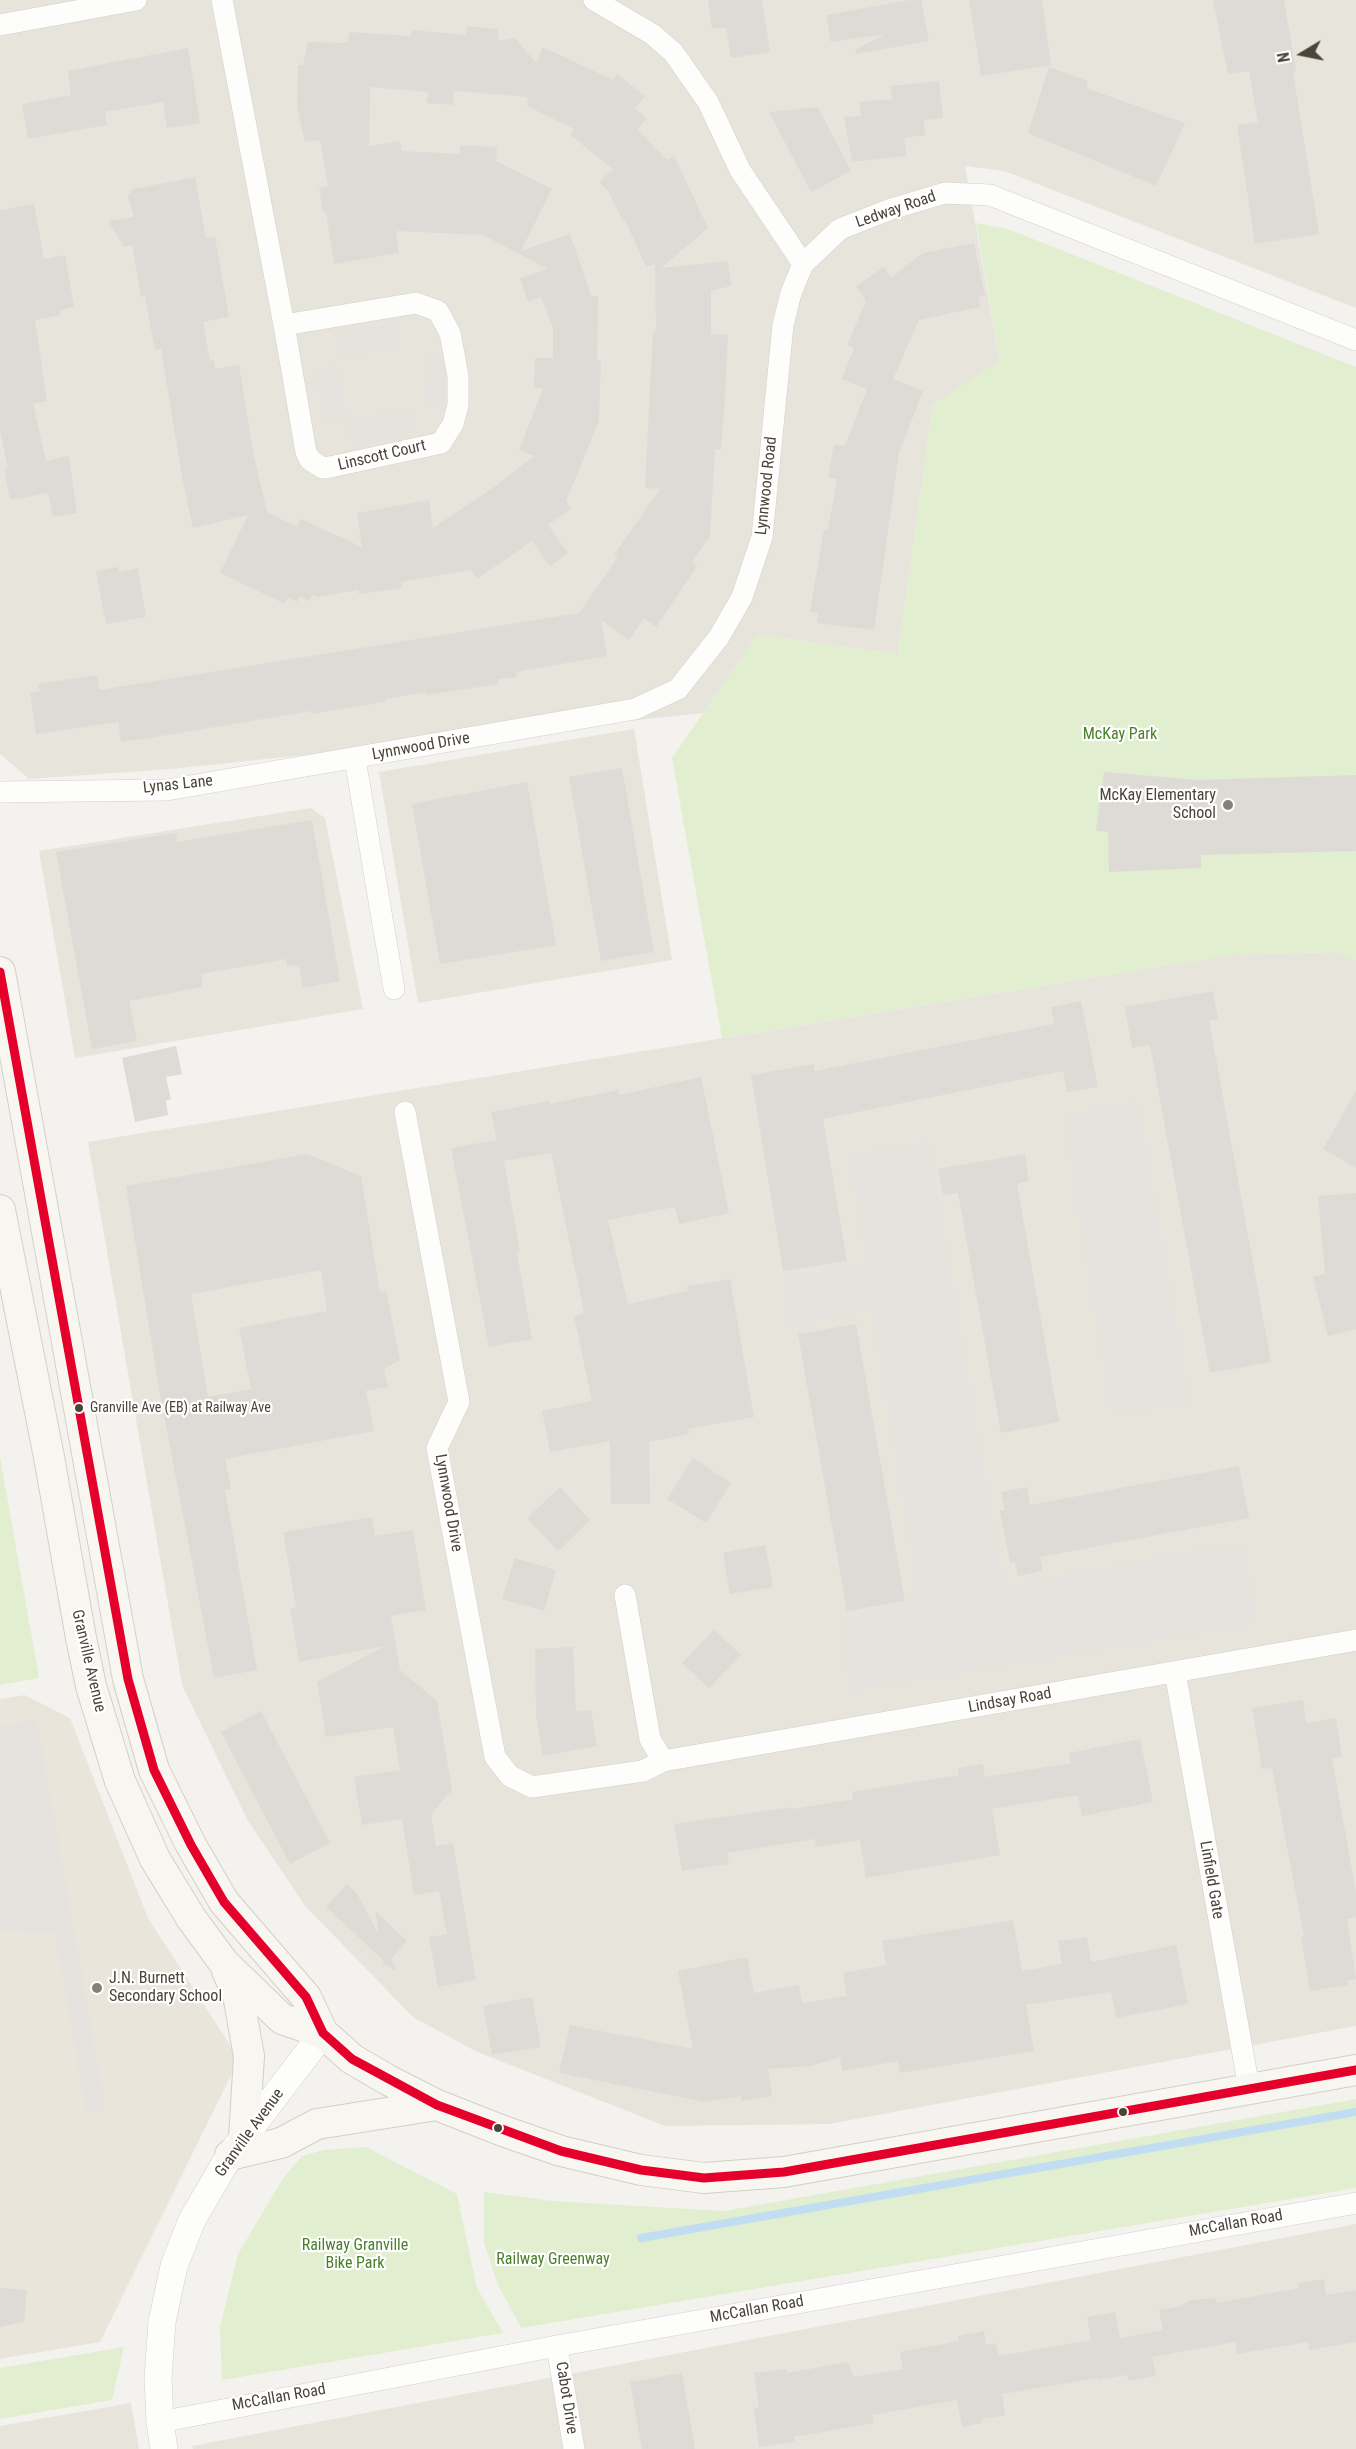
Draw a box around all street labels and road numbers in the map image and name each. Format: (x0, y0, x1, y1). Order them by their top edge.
street label: Ledway Road (853, 187, 939, 233)
street label: Lynnwood Road (752, 436, 782, 536)
street label: Linscott Court (336, 437, 428, 475)
street label: Lynnwood Drive (371, 729, 471, 765)
street label: Lynas Lane (142, 772, 214, 798)
street label: Lynnwood Drive (430, 1453, 466, 1553)
street label: Granville Avenue (67, 1608, 109, 1714)
street label: Lindsay Road (967, 1684, 1053, 1718)
street label: Linfield Gate (1195, 1839, 1227, 1921)
street label: Granville Avenue (212, 2085, 288, 2181)
street label: McCallan Road (1188, 2206, 1284, 2242)
street label: McCallan Road (709, 2292, 805, 2328)
street label: Cabot Drive (551, 2360, 581, 2436)
street label: McCallan Road (231, 2380, 327, 2416)

